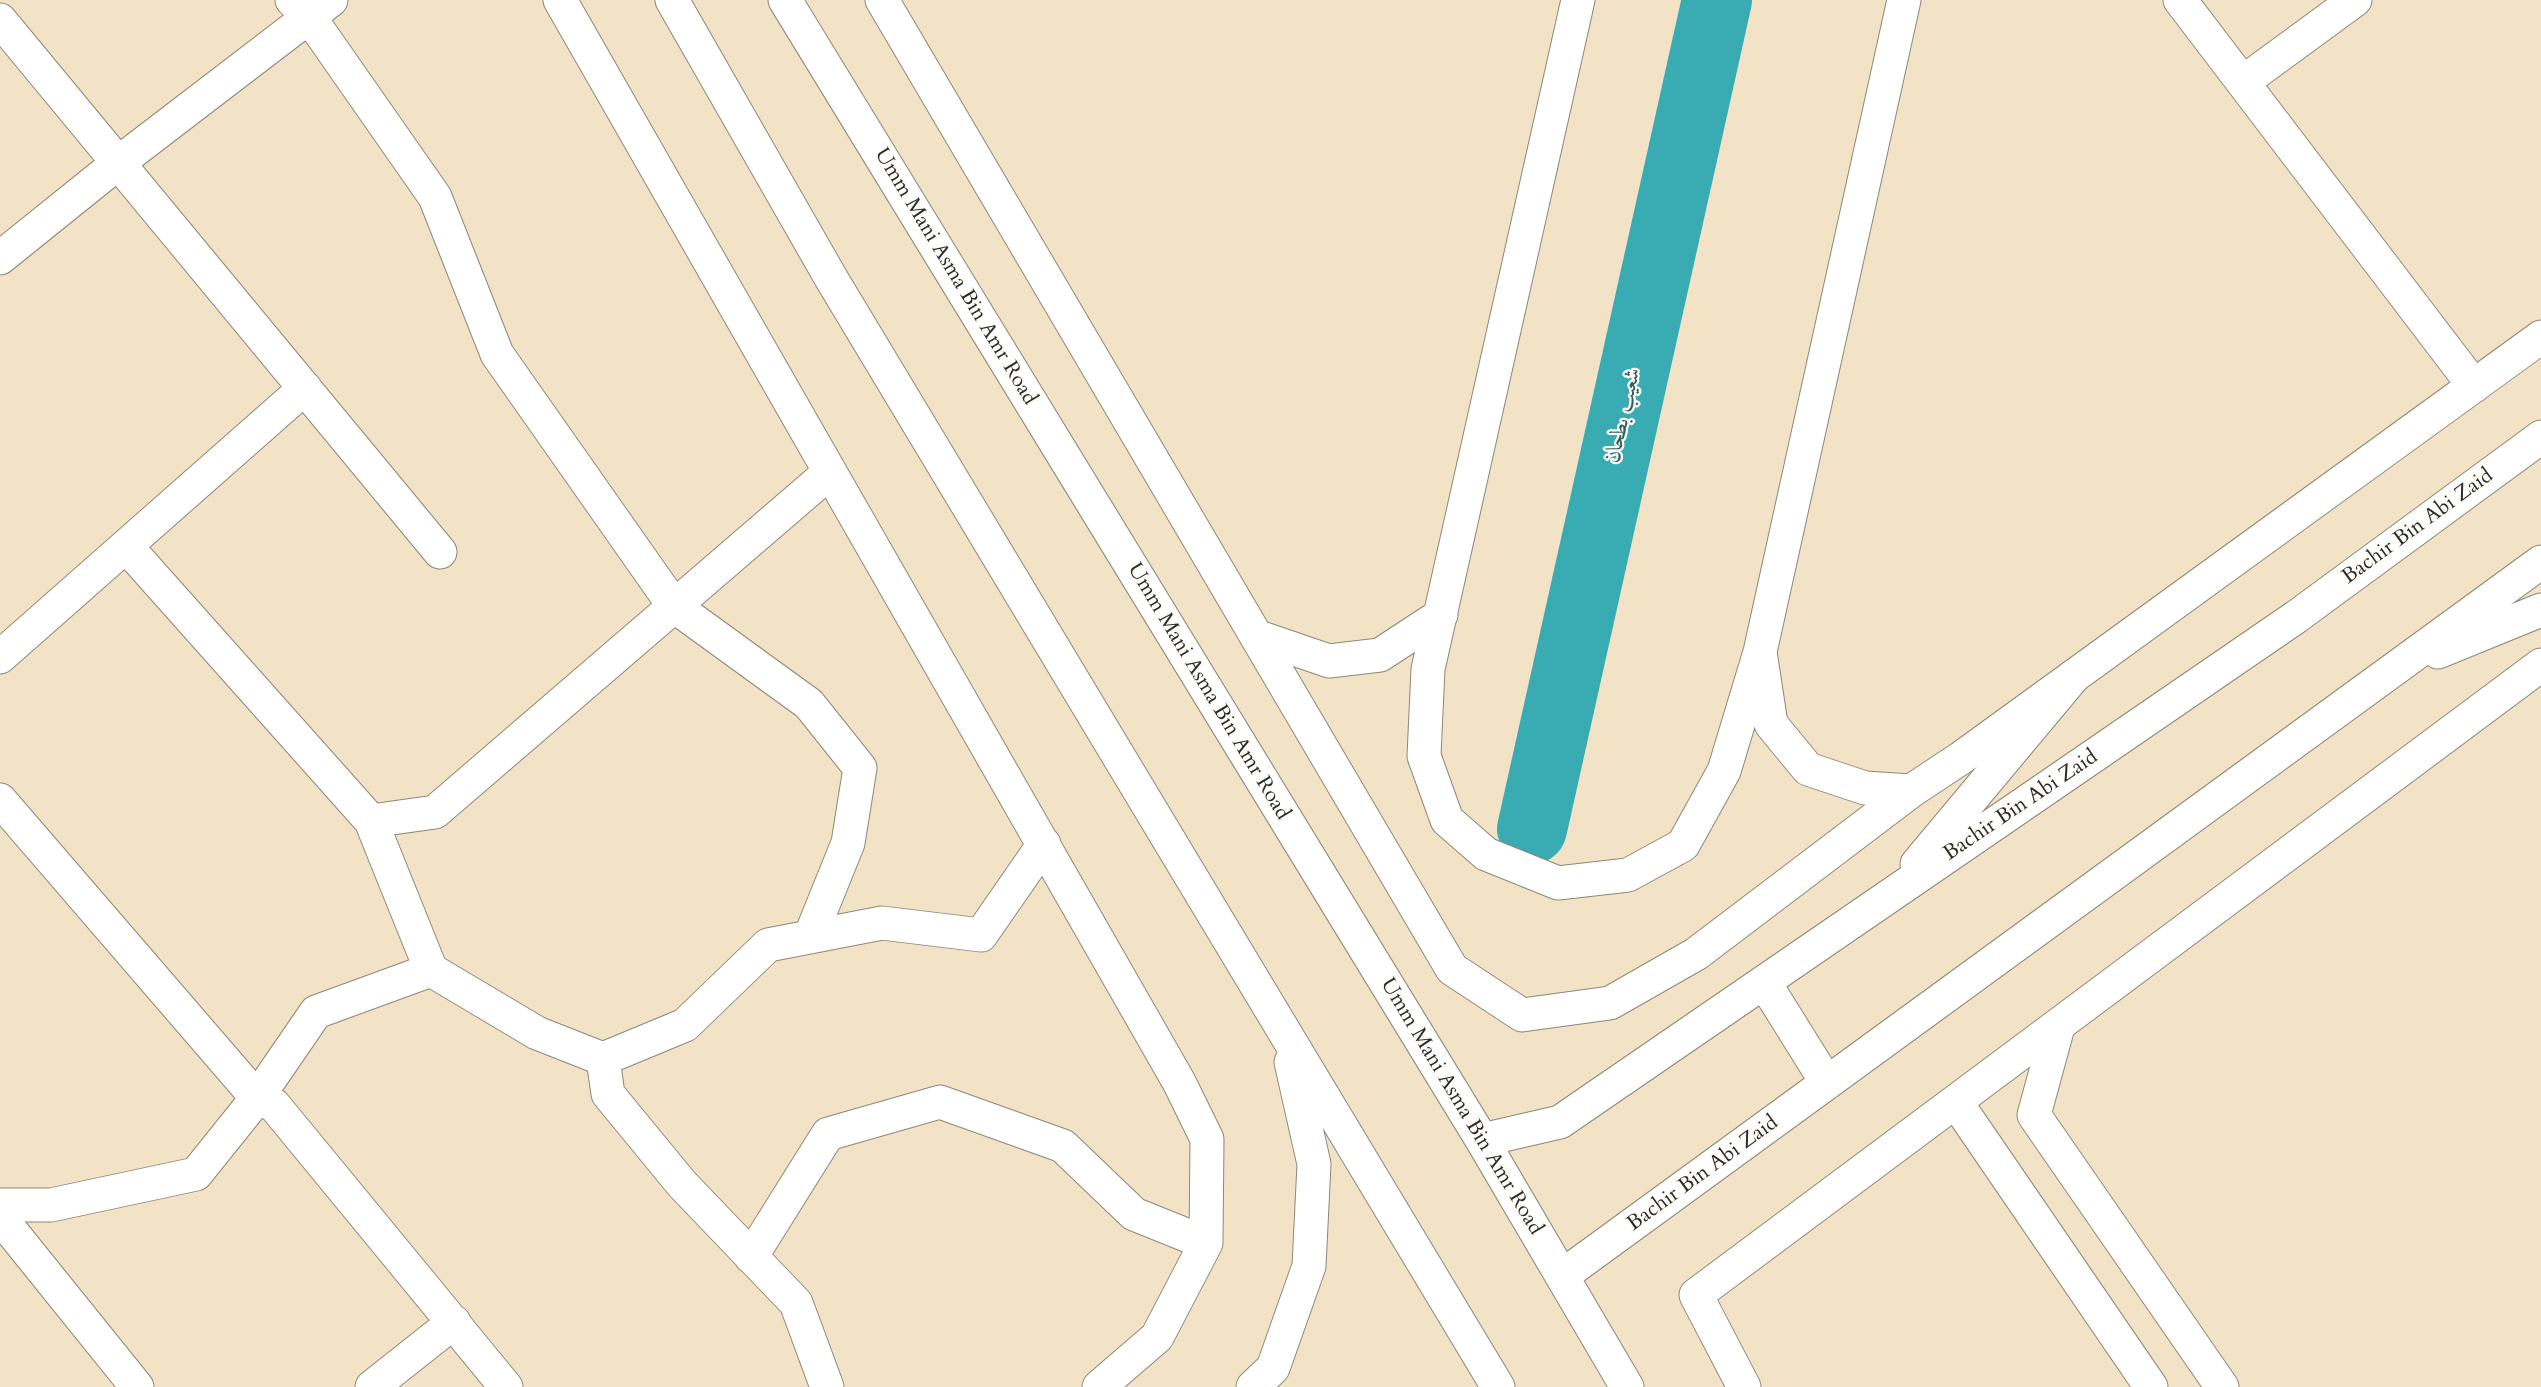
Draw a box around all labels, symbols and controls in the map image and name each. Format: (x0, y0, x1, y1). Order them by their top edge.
street label: Umm Mani Asma Bin Amr Road (868, 144, 1042, 410)
water label: شعيب بطحان (1600, 365, 1648, 465)
street label: Bachir Bin Abi Zaid (2338, 464, 2498, 590)
street label: Umm Mani Asma Bin Amr Road (1121, 559, 1295, 825)
street label: Bachir Bin Abi Zaid (1939, 745, 2103, 867)
street label: Umm Mani Asma Bin Amr Road (1374, 974, 1548, 1240)
street label: Bachir Bin Abi Zaid (1623, 1111, 1783, 1237)

